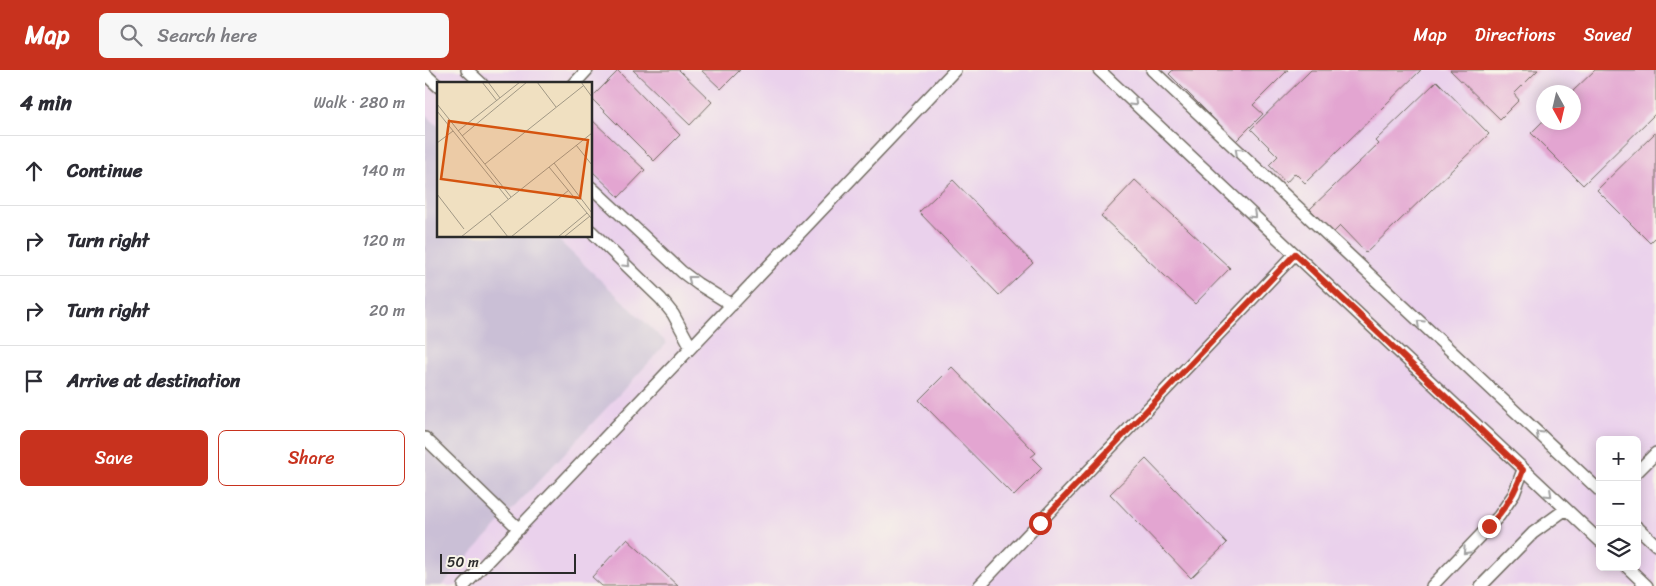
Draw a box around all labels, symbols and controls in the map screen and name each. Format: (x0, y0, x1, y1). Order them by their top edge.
search box (99, 13, 449, 58)
text: Map (25, 14, 69, 56)
text: Search here (157, 19, 257, 52)
text: Map (1414, 19, 1447, 51)
text: Directions (1475, 19, 1556, 51)
text: Saved (1584, 19, 1631, 51)
icon: search (117, 21, 145, 49)
inset map (437, 82, 593, 238)
text: 4 min (20, 84, 72, 122)
north arrow (1536, 85, 1581, 130)
text: Walk · 280 m (314, 88, 405, 117)
one-way arrow (1129, 97, 1138, 106)
one-way arrow (1235, 148, 1244, 157)
text: Continue (67, 154, 143, 187)
text: 140 m (362, 156, 405, 185)
icon: ahead (20, 157, 48, 185)
one-way arrow (1247, 209, 1256, 218)
text: Turn right (67, 224, 149, 257)
text: 120 m (362, 226, 405, 255)
icon: right (20, 227, 48, 255)
one-way arrow (621, 258, 630, 267)
one-way arrow (688, 276, 697, 284)
text: Turn right (67, 294, 149, 327)
text: 20 m (369, 296, 405, 325)
icon: right (20, 297, 48, 325)
one-way arrow (1417, 320, 1426, 329)
text: Arrive at destination (67, 364, 240, 397)
icon: arrive (20, 367, 48, 395)
button: Save (20, 430, 208, 486)
button: Share (218, 430, 405, 486)
one-way arrow (1535, 431, 1544, 440)
map controls (1596, 436, 1641, 571)
button: + (1596, 436, 1641, 481)
button: − (1596, 481, 1641, 526)
one-way arrow (1544, 488, 1553, 497)
route start (1029, 512, 1052, 535)
route end (1478, 515, 1501, 538)
button: layers (1596, 526, 1641, 571)
one-way arrow (1463, 545, 1472, 554)
text: 50 m (447, 550, 479, 575)
scale bar (440, 551, 576, 574)

